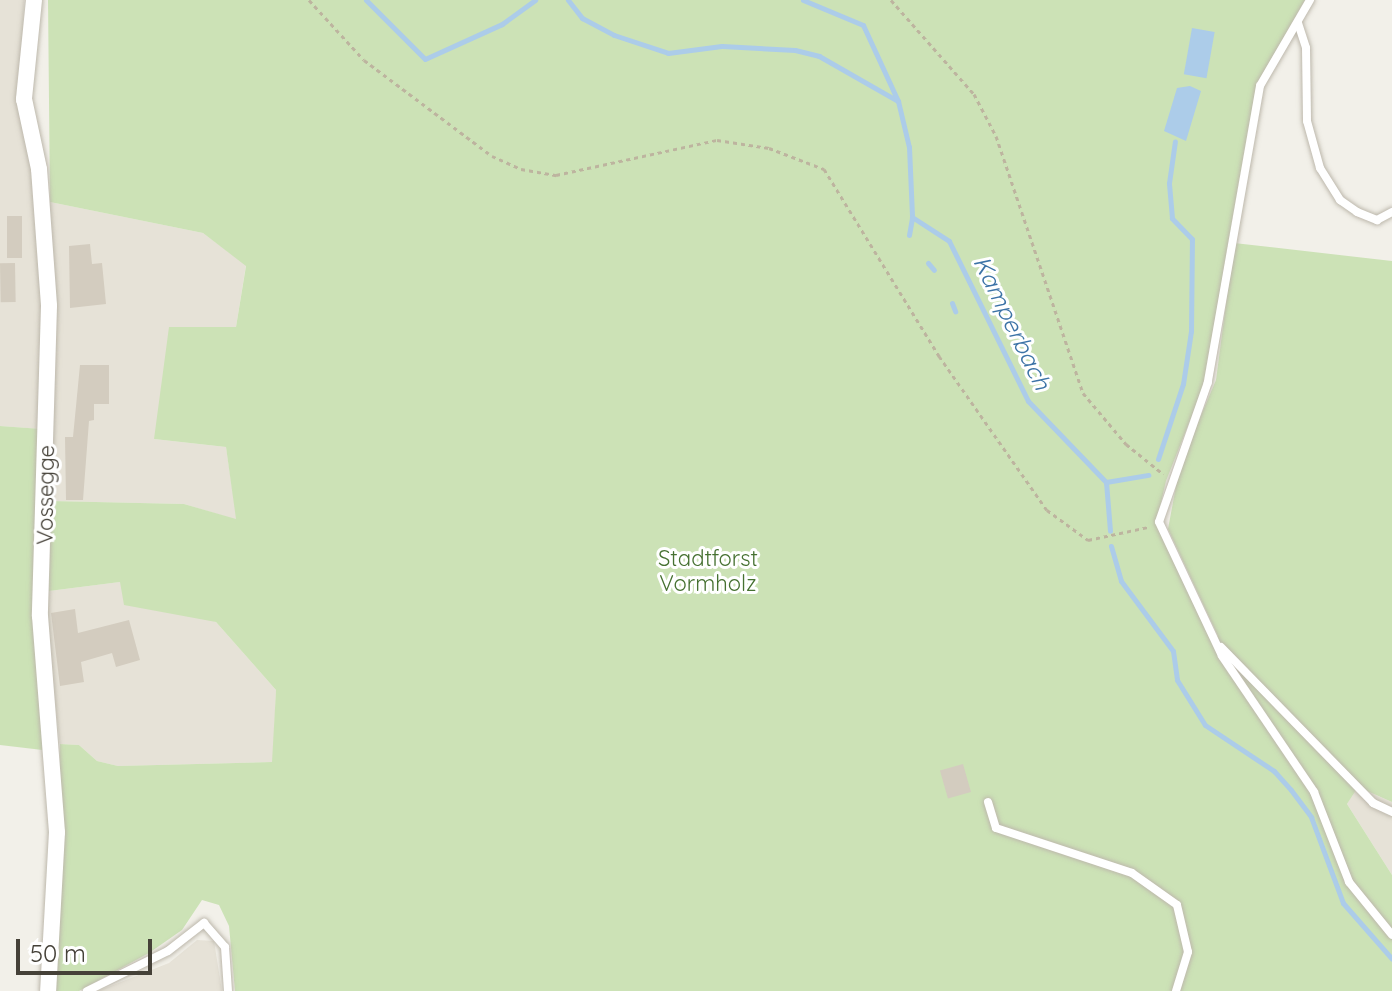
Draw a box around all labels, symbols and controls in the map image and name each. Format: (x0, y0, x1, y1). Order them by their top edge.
water label: Kamperbach (967, 251, 1057, 395)
street label: Vossegge (32, 445, 60, 545)
park label: Stadtforst Vormholz (658, 545, 758, 596)
scale bar (20, 923, 156, 973)
text: 50 m (30, 938, 86, 968)

